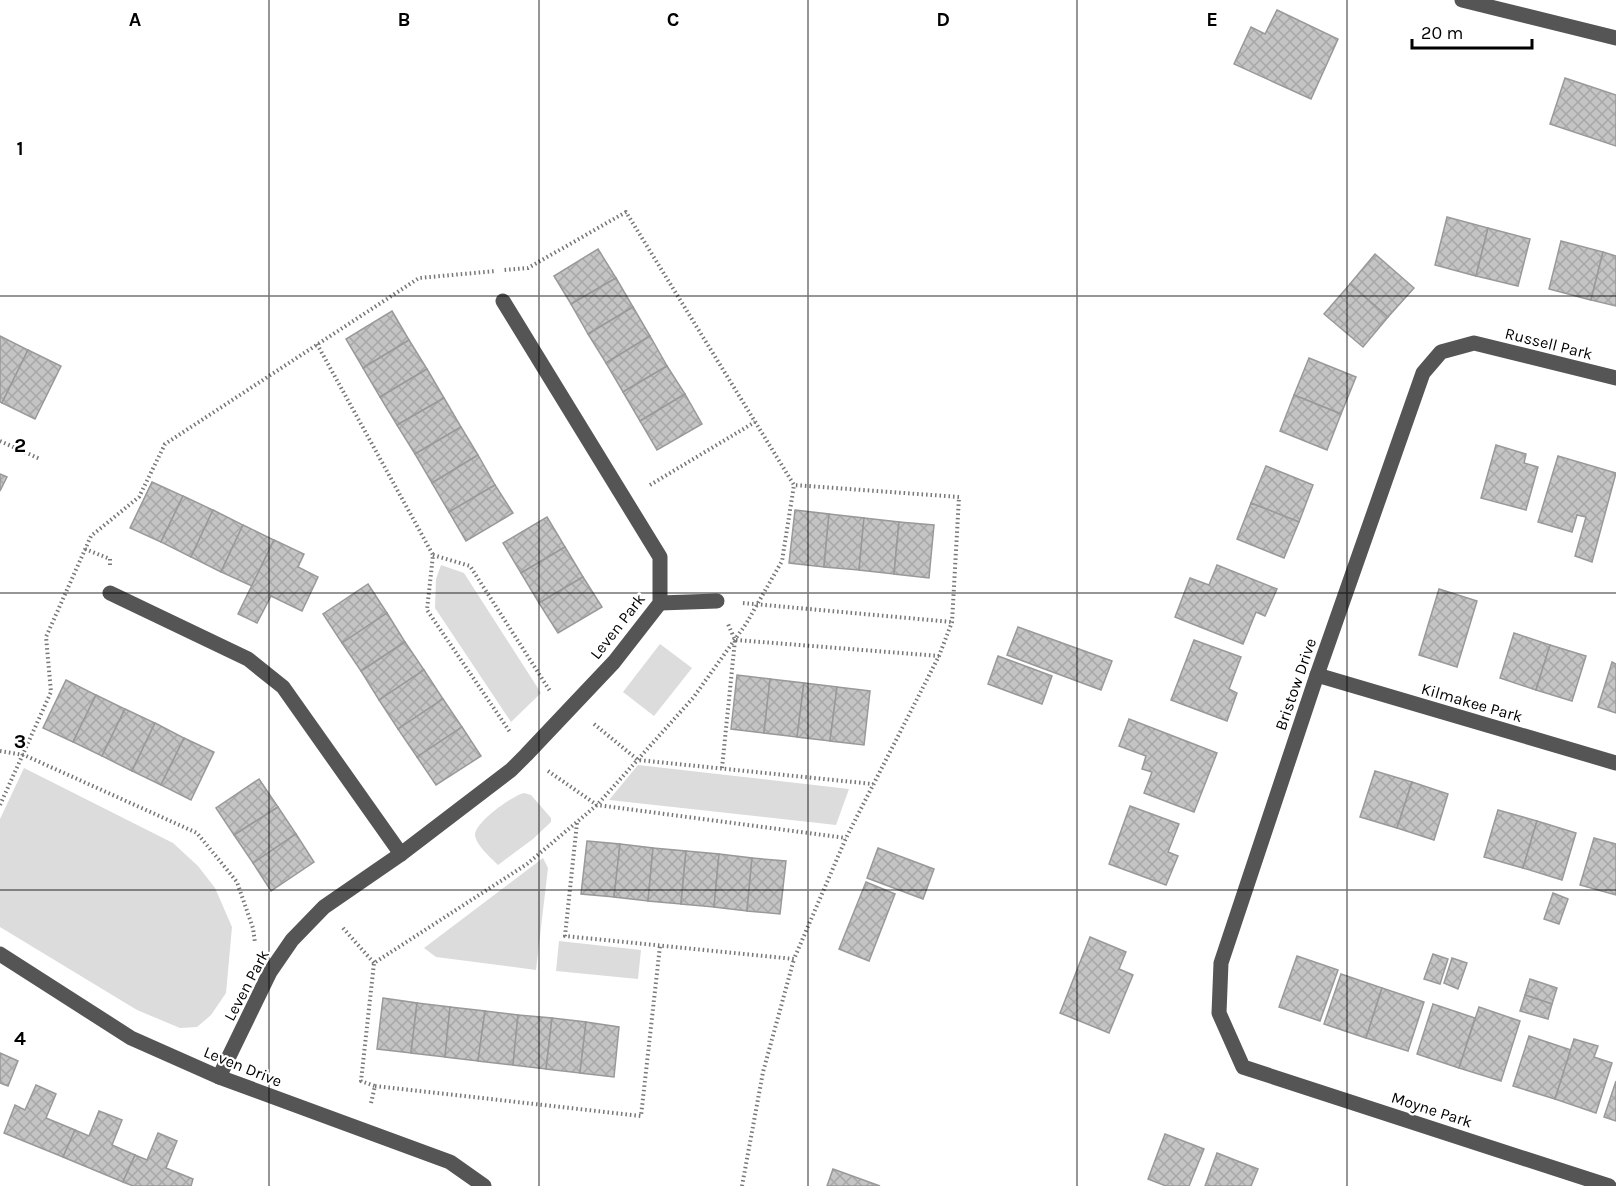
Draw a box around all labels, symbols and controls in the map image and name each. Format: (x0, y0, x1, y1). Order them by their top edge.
text: A (129, 8, 142, 31)
text: B (398, 8, 410, 31)
text: C (667, 8, 679, 31)
text: D (936, 8, 950, 31)
text: E (1206, 8, 1218, 31)
scale bar (1412, 12, 1532, 50)
text: 20 m (1421, 22, 1463, 44)
text: 1 (16, 137, 24, 160)
street label: Russell Park (1503, 323, 1595, 364)
text: 2 (14, 434, 26, 457)
street label: Leven Park (586, 590, 649, 663)
street label: Bristow Drive (1271, 635, 1320, 733)
street label: Kilmakee Park (1419, 679, 1525, 726)
text: 3 (14, 730, 26, 753)
street label: Leven Park (220, 946, 273, 1024)
text: 4 (14, 1027, 26, 1050)
street label: Leven Drive (201, 1042, 285, 1091)
street label: Moyne Park (1389, 1087, 1475, 1131)

